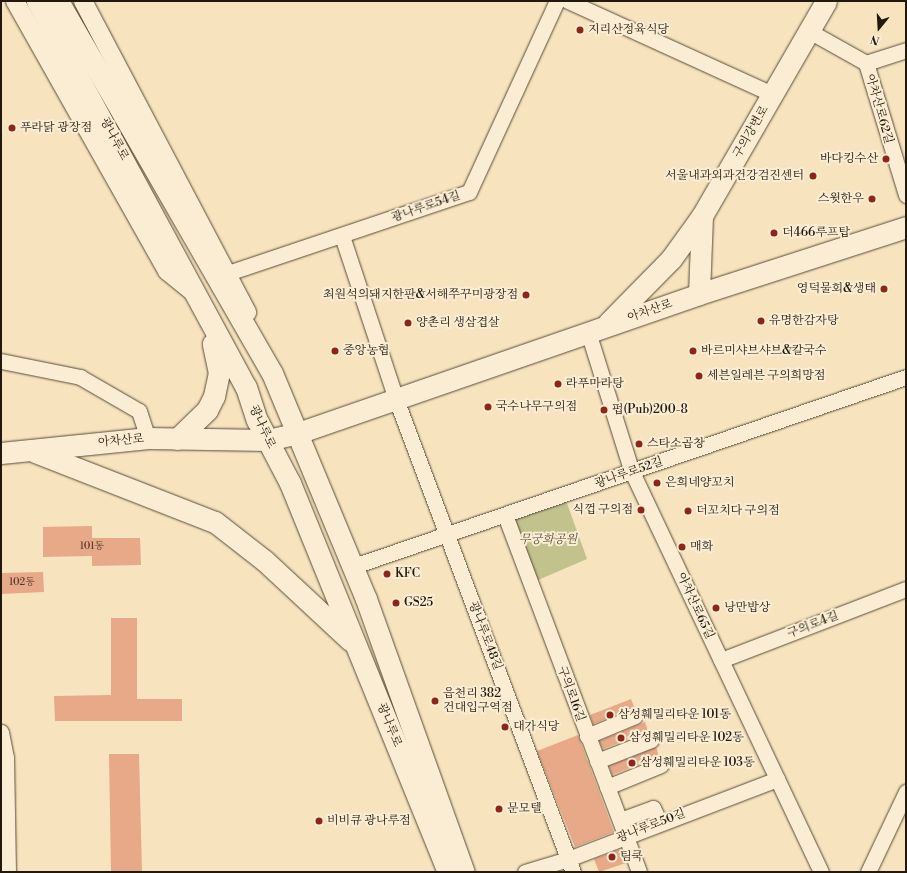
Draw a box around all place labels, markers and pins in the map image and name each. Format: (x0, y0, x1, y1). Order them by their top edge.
place label: 지리산정육식당 (588, 23, 669, 37)
marker: 지리산정육식당 (575, 25, 585, 35)
place label: 푸라닭 광장점 (20, 121, 92, 135)
marker: 푸라닭 광장점 (7, 123, 17, 133)
place label: 바다킹수산 (820, 152, 878, 166)
marker: 바다킹수산 (881, 154, 891, 164)
place label: 서울내과외과건강검진센터 (665, 169, 804, 183)
marker: 서울내과외과건강검진센터 (807, 170, 819, 182)
place label: 스윗한우 (818, 192, 864, 206)
marker: 스윗한우 (867, 194, 877, 204)
place label: 더466루프탑 (782, 226, 850, 240)
marker: 더466루프탑 (769, 228, 779, 238)
place label: 영덕물회&생태 (797, 282, 876, 296)
marker: 영덕물회&생태 (879, 284, 889, 294)
place label: 최원석의돼지한판&서해쭈꾸미광장점 (323, 288, 518, 302)
marker: 최원석의돼지한판&서해쭈꾸미광장점 (521, 290, 531, 300)
place label: 유명한감자탕 (769, 314, 839, 328)
place label: 양촌리 생삼겹살 (416, 316, 500, 330)
marker: 유명한감자탕 (756, 316, 766, 326)
marker: 양촌리 생삼겹살 (403, 318, 413, 328)
place label: 중앙농협 (343, 344, 389, 358)
place label: 바르미샤브샤브&칼국수 (701, 344, 827, 358)
marker: 중앙농협 (330, 346, 340, 356)
marker: 바르미샤브샤브&칼국수 (688, 346, 698, 356)
place label: 세븐일레븐 구의희망점 (707, 369, 825, 383)
marker: 세븐일레븐 구의희망점 (694, 371, 704, 381)
place label: 라푸마라탕 (566, 377, 624, 391)
marker: 라푸마라탕 (553, 379, 563, 389)
place label: 국수나무구의점 (496, 400, 577, 414)
marker: 국수나무구의점 (483, 402, 493, 412)
place label: 펍(Pub)200-8 (612, 403, 688, 417)
marker: 펍(Pub)200-8 (599, 405, 609, 415)
place label: 스타소곱창 (647, 437, 705, 451)
marker: 스타소곱창 (634, 439, 644, 449)
place label: 은희네양꼬치 (665, 476, 735, 490)
marker: 은희네양꼬치 (652, 478, 662, 488)
place label: 식껍 구의점 (573, 503, 633, 517)
place label: 더꼬치다 구의점 (696, 504, 780, 518)
marker: 식껍 구의점 (636, 505, 646, 515)
marker: 더꼬치다 구의점 (683, 506, 693, 516)
place label: 매화 (690, 540, 713, 554)
marker: 매화 (677, 542, 687, 552)
place label: KFC (395, 567, 420, 581)
marker: KFC (382, 569, 392, 579)
place label: GS25 (404, 596, 433, 610)
marker: GS25 (391, 598, 401, 608)
place label: 낭만밥상 (724, 601, 770, 615)
marker: 낭만밥상 (711, 603, 721, 613)
place label: 읍천리 382 건대입구역점 (443, 687, 513, 715)
marker: 읍천리 382 건대입구역점 (430, 696, 440, 706)
place label: 삼성훼밀리타운 101동 (618, 708, 731, 722)
marker: 삼성훼밀리타운 101동 (605, 710, 615, 720)
place label: 대가식당 (513, 720, 559, 734)
marker: 대가식당 (500, 722, 510, 732)
place label: 삼성훼밀리타운 102동 (629, 731, 744, 745)
marker: 삼성훼밀리타운 102동 (616, 733, 626, 743)
place label: 삼성훼밀리타운 103동 (640, 756, 755, 770)
marker: 삼성훼밀리타운 103동 (627, 758, 637, 768)
place label: 문모텔 (507, 802, 542, 816)
marker: 문모텔 (494, 804, 504, 814)
place label: 비비큐 광나루점 (327, 814, 411, 828)
marker: 비비큐 광나루점 (314, 816, 324, 826)
place label: 팀쿡 (620, 850, 643, 864)
marker: 팀쿡 (607, 852, 617, 862)

